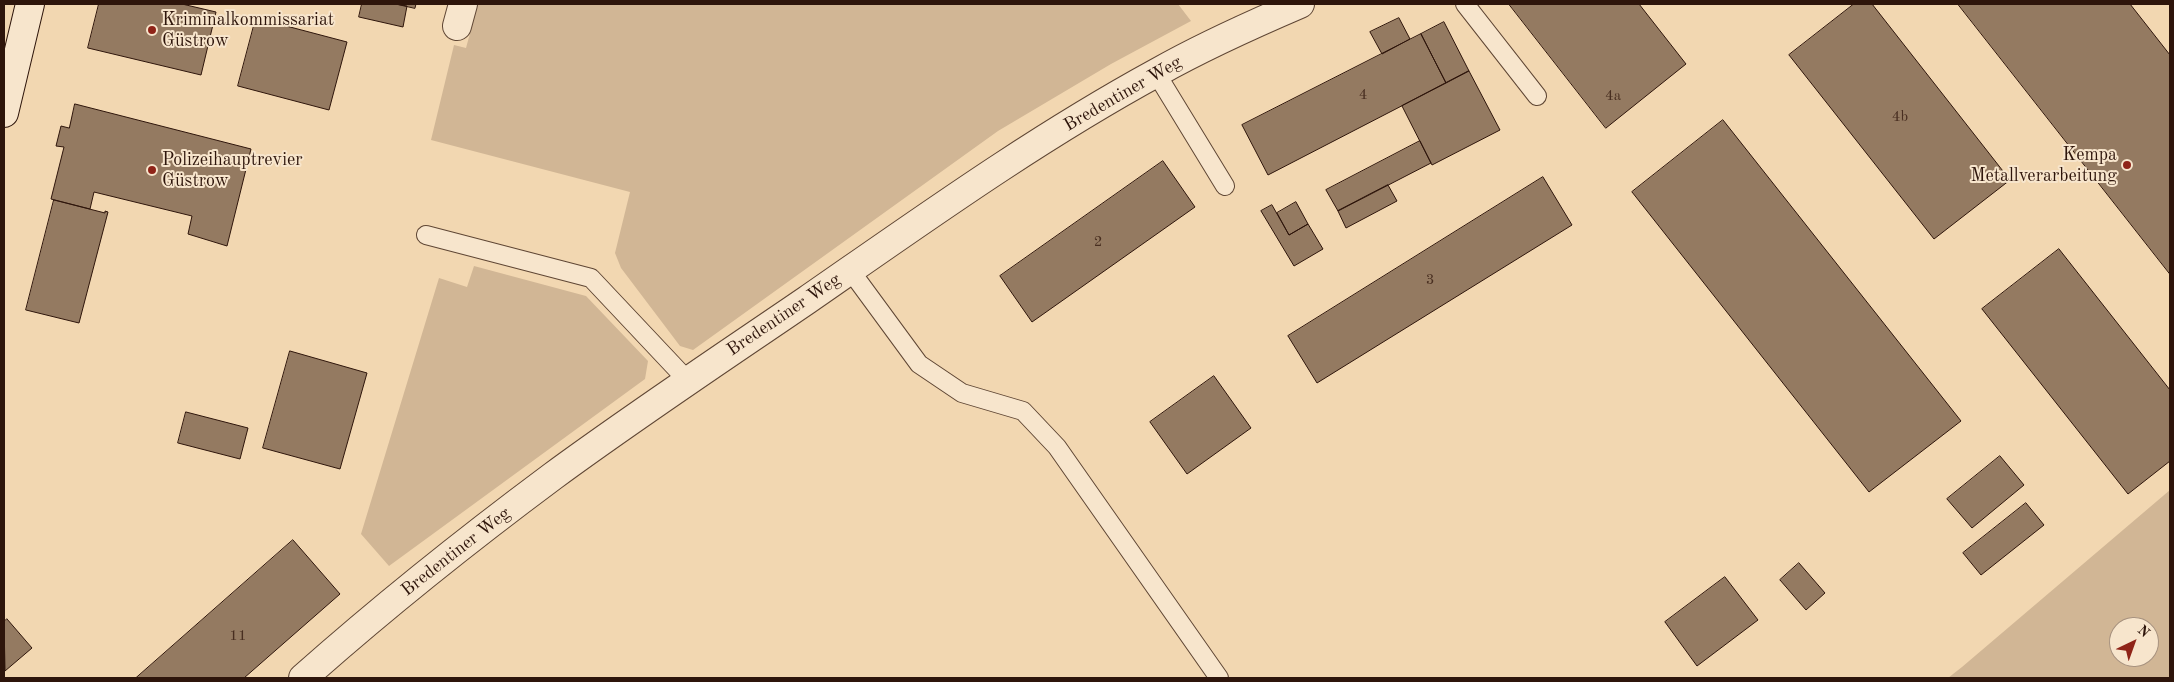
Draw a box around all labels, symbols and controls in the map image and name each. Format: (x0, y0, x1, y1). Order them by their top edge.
place label: Kriminalkommissariat Güstrow (162, 9, 334, 52)
marker: Kriminalkommissariat Güstrow (146, 24, 158, 36)
street label: Bredentiner Weg (1060, 52, 1186, 136)
house number: 4 (1359, 86, 1367, 104)
house number: 4a (1605, 87, 1621, 105)
house number: 4b (1892, 108, 1908, 126)
place label: Kempa Metallverarbeitung (1970, 144, 2117, 186)
place label: Polizeihauptrevier Güstrow (162, 149, 303, 192)
marker: Kempa Metallverarbeitung (2121, 159, 2133, 171)
marker: Polizeihauptrevier Güstrow (146, 164, 158, 176)
house number: 2 (1094, 233, 1102, 251)
street label: Bredentiner Weg (723, 269, 845, 361)
house number: 3 (1426, 271, 1434, 289)
street label: Bredentiner Weg (397, 503, 515, 601)
north arrow (2109, 617, 2159, 667)
text: N (2135, 623, 2152, 640)
house number: 11 (229, 627, 247, 645)

